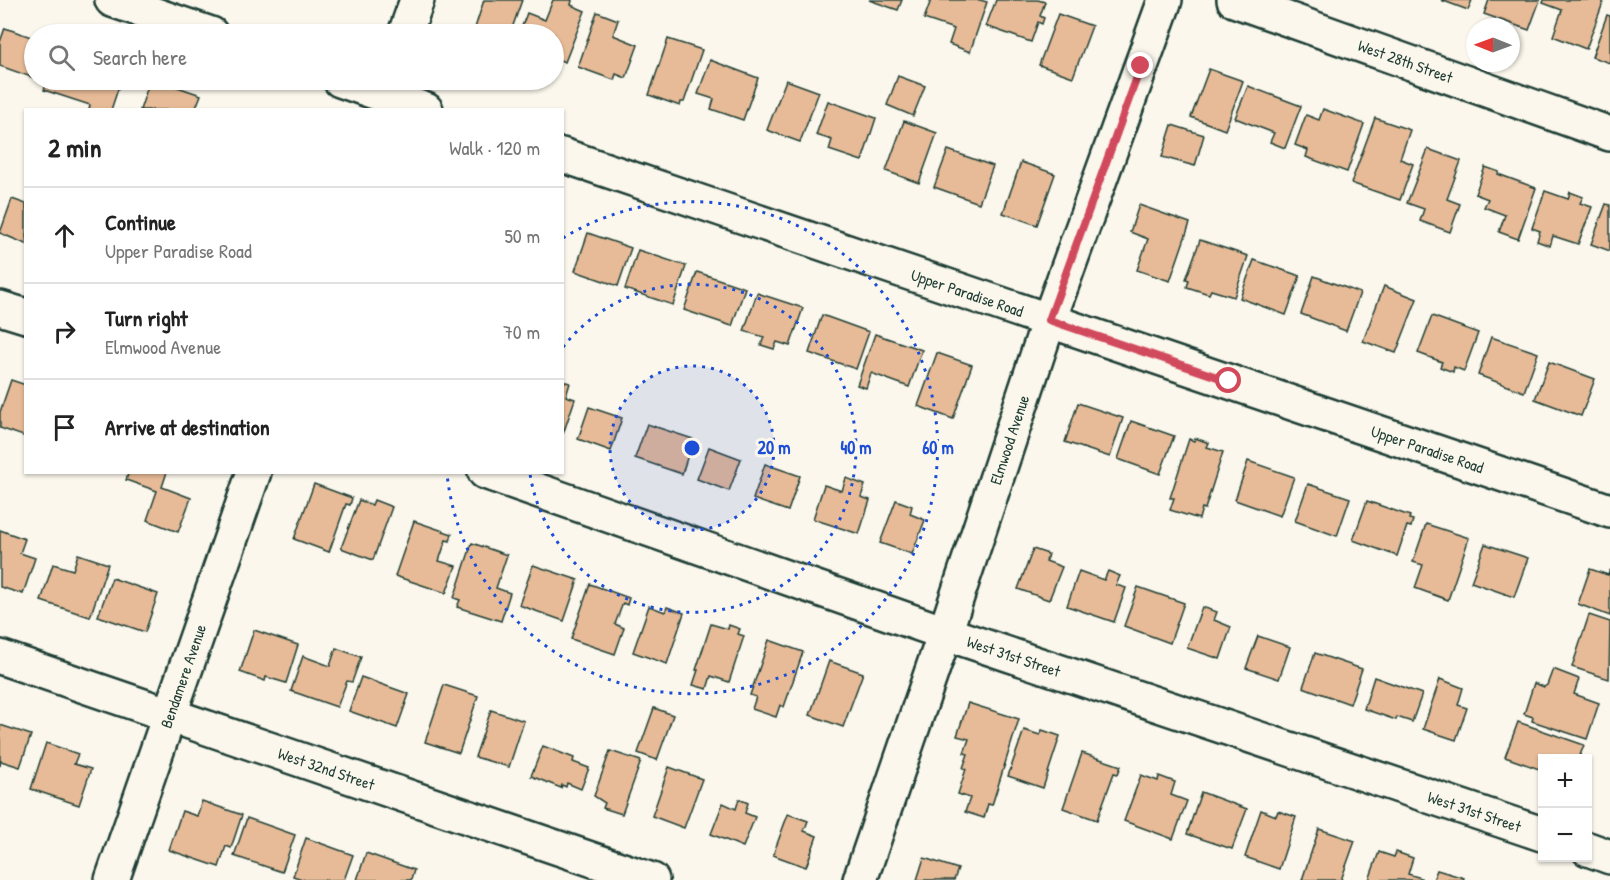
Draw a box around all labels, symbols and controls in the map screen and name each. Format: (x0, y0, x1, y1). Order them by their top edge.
north arrow (1466, 18, 1520, 72)
search box (24, 24, 564, 90)
street label: West 28th Street (1355, 34, 1456, 88)
icon: search (45, 41, 78, 74)
text: Search here (93, 42, 187, 72)
route end (1127, 52, 1153, 78)
text: 2 min (48, 130, 101, 165)
text: Walk · 120 m (449, 134, 540, 161)
text: Continue (105, 207, 176, 237)
icon: ahead (48, 219, 81, 252)
text: 50 m (504, 222, 540, 249)
text: Upper Paradise Road (105, 237, 252, 264)
street label: Upper Paradise Road (908, 263, 1026, 322)
text: Turn right (105, 303, 188, 333)
icon: right (48, 315, 81, 348)
text: 70 m (503, 318, 540, 345)
text: Elmwood Avenue (105, 333, 221, 360)
route start (1215, 367, 1241, 393)
street label: Elmwood Avenue (984, 391, 1035, 487)
icon: arrive (48, 411, 81, 444)
text: Arrive at destination (105, 412, 270, 442)
street label: Upper Paradise Road (1368, 420, 1487, 478)
text: 20 m (758, 435, 790, 460)
text: 40 m (840, 435, 872, 460)
text: 60 m (922, 435, 954, 460)
centre of rings (682, 438, 702, 458)
street label: Bendamere Avenue (155, 621, 211, 731)
street label: West 31st Street (964, 630, 1064, 682)
street label: West 32nd Street (275, 742, 378, 796)
map controls (1538, 754, 1592, 862)
button: + (1538, 754, 1592, 808)
street label: West 31st Street (1425, 785, 1525, 837)
button: − (1538, 808, 1592, 862)

